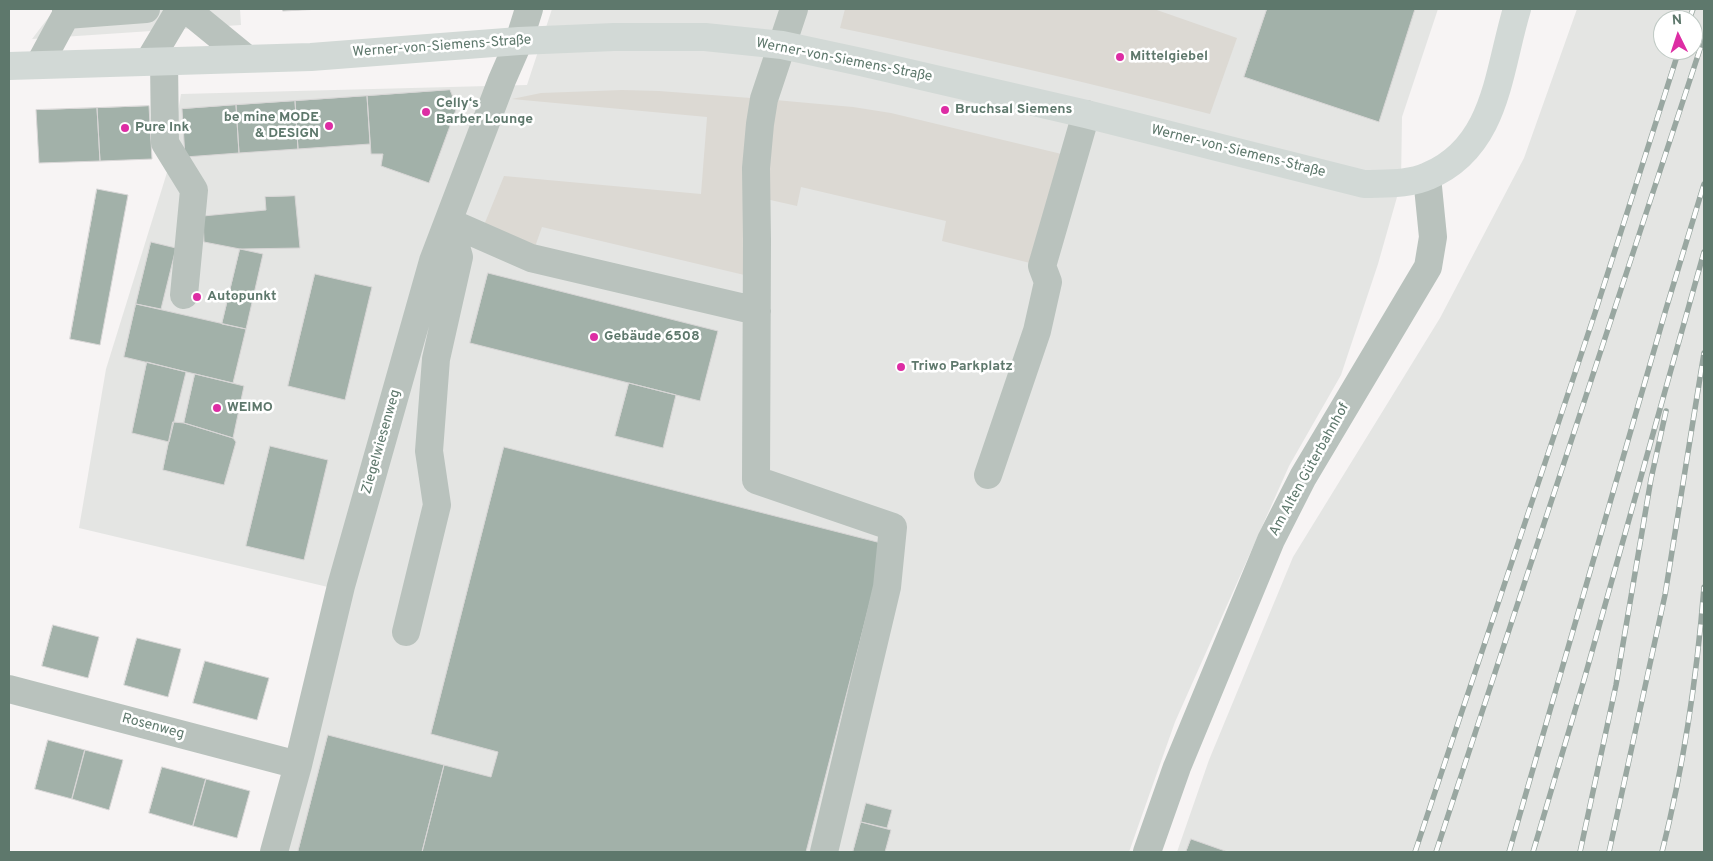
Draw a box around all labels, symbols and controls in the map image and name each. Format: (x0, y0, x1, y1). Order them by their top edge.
north arrow (1653, 10, 1703, 60)
text: N (1671, 12, 1683, 29)
street label: Werner-von-Siemens-Straße (352, 32, 532, 62)
street label: Werner-von-Siemens-Straße (754, 36, 934, 86)
place label: Mittelgiebel (1130, 49, 1208, 65)
marker: Mittelgiebel (1114, 51, 1126, 63)
place label: Celly‘s Barber Lounge (436, 96, 533, 128)
place label: Bruchsal Siemens (955, 102, 1072, 118)
marker: Bruchsal Siemens (939, 104, 951, 116)
marker: Celly‘s Barber Lounge (420, 106, 432, 118)
place label: be mine MODE & DESIGN (224, 110, 319, 142)
place label: Pure Ink (135, 120, 189, 136)
marker: be mine MODE & DESIGN (323, 120, 335, 132)
marker: Pure Ink (119, 122, 131, 134)
street label: Werner-von-Siemens-Straße (1149, 122, 1327, 182)
place label: Autopunkt (207, 289, 276, 305)
marker: Autopunkt (191, 291, 203, 303)
place label: Gebäude 6508 (604, 329, 700, 345)
marker: Gebäude 6508 (588, 331, 600, 343)
place label: Triwo Parkplatz (911, 359, 1013, 375)
marker: Triwo Parkplatz (895, 361, 907, 373)
street label: Ziegelwiesenweg (359, 388, 405, 496)
place label: WEIMO (227, 400, 273, 416)
street label: Am Alten Güterbahnhof (1266, 401, 1354, 539)
marker: WEIMO (211, 402, 223, 414)
street label: Rosenweg (120, 711, 186, 743)

